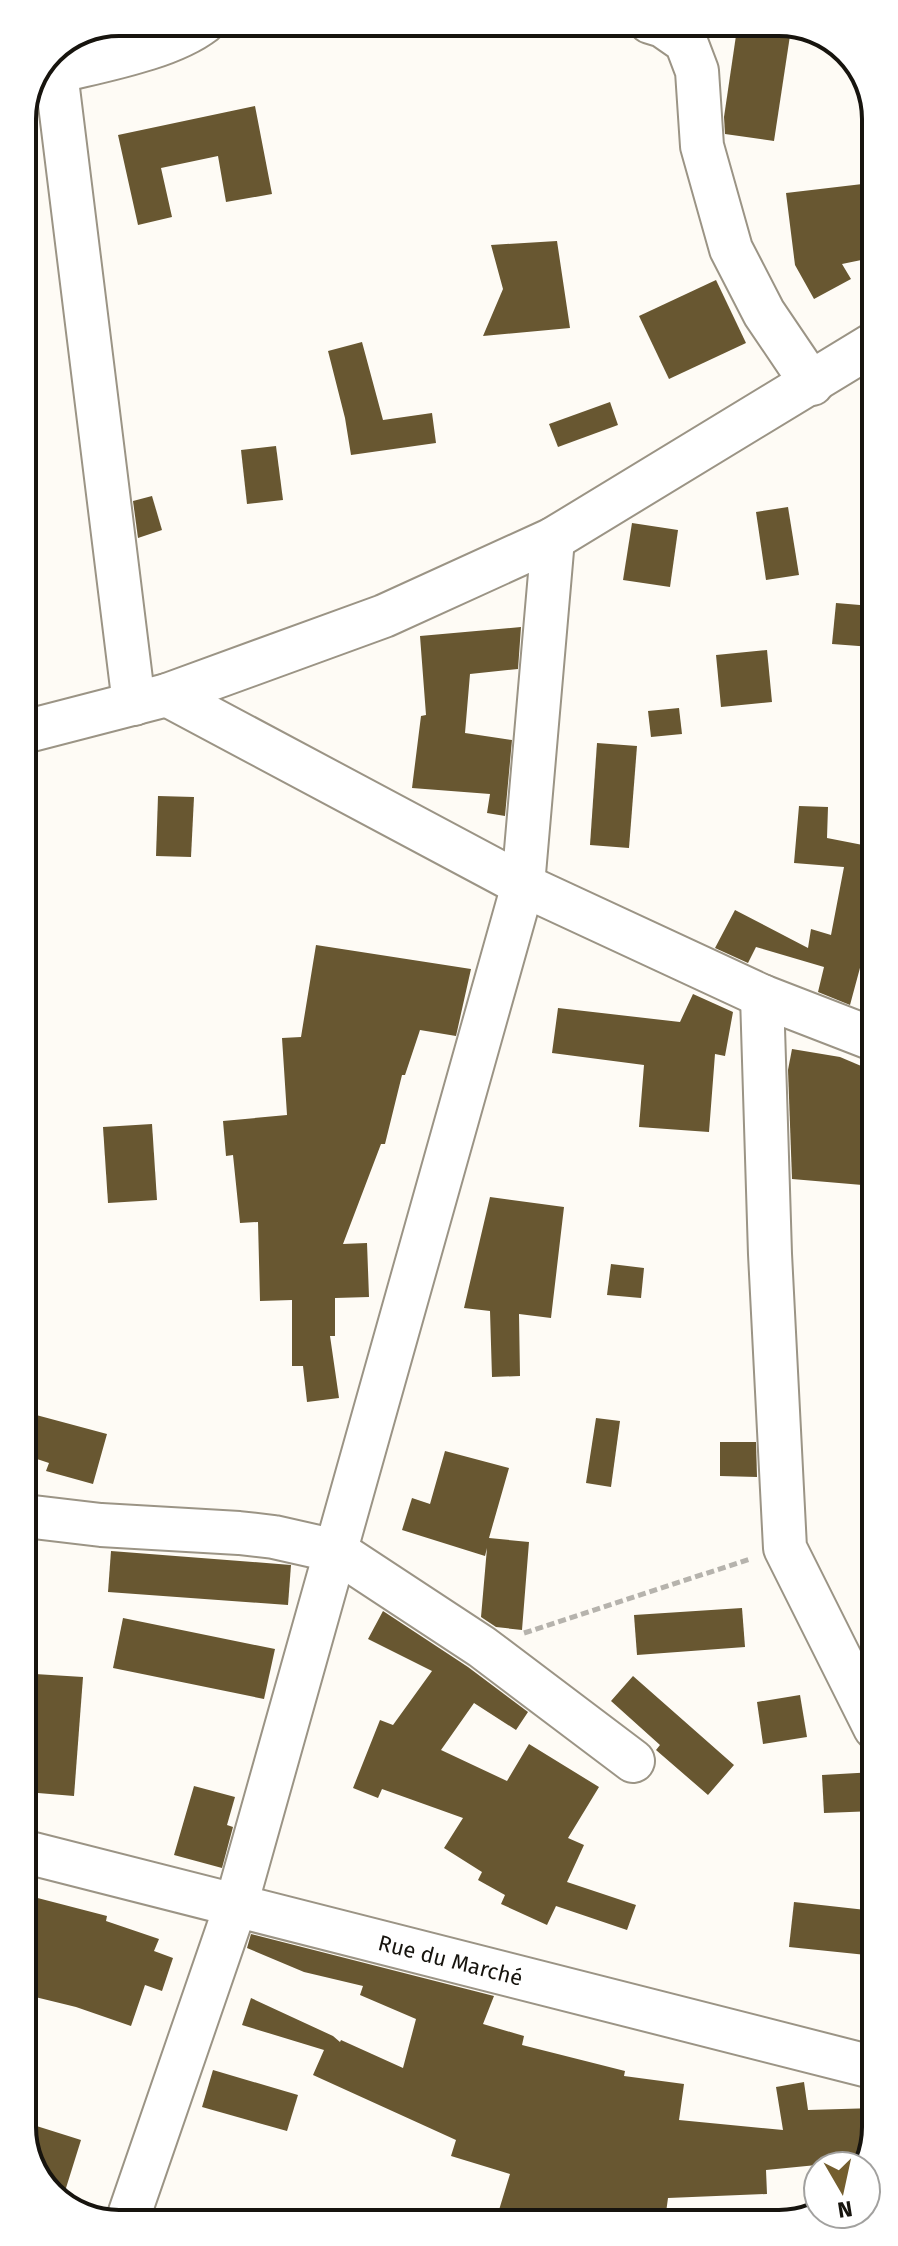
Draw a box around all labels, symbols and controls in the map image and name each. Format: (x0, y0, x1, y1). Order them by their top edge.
street label: Rue du Marché (375, 1929, 526, 1991)
north arrow (802, 2150, 882, 2230)
text: N (836, 2195, 854, 2224)

